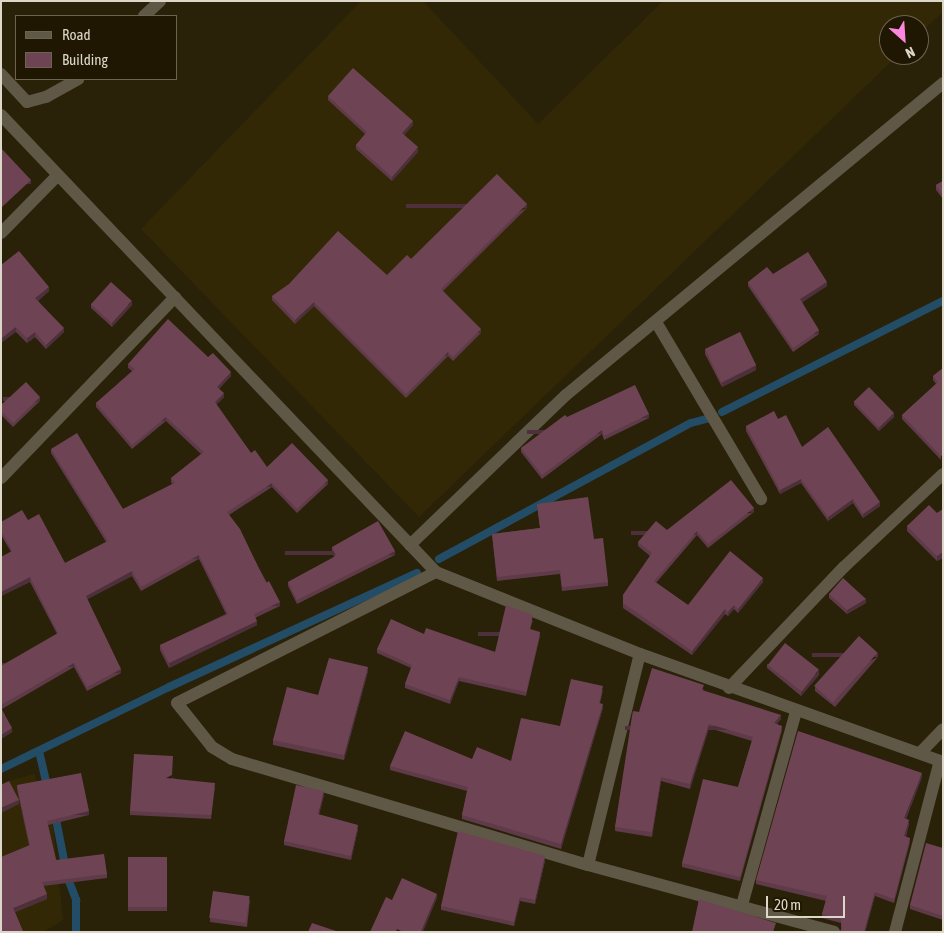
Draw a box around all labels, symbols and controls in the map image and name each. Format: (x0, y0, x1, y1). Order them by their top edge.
legend (15, 15, 178, 80)
north arrow (879, 15, 929, 65)
text: Road (62, 26, 91, 43)
text: N (903, 44, 917, 62)
text: Building (62, 51, 108, 68)
scale bar (769, 886, 848, 918)
text: 20 m (774, 896, 801, 913)

